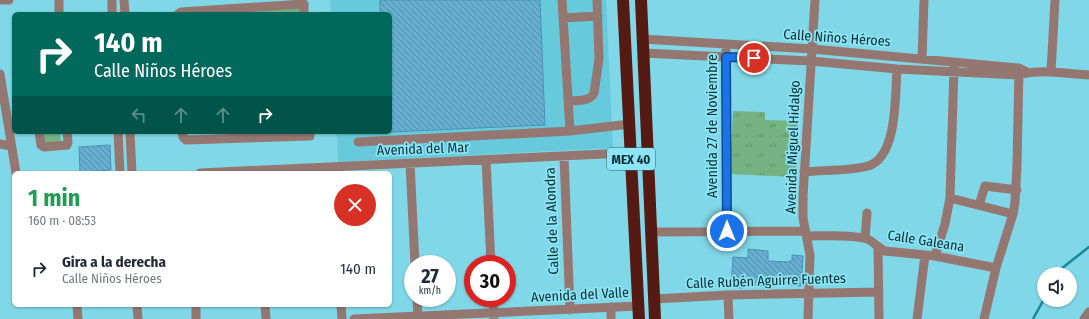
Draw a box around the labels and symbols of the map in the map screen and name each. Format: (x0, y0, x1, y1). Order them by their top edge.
street label: Calle Niños Héroes (783, 26, 891, 50)
pin (737, 41, 771, 75)
street label: Avenida 27 de Noviembre (704, 54, 721, 198)
street label: Avenida Miguel Hidalgo (782, 80, 804, 214)
street label: Avenida del Mar (377, 139, 469, 159)
road number: MEX 40 (607, 148, 655, 170)
street label: Calle de la Alondra (542, 167, 562, 275)
position arrow (706, 210, 748, 252)
street label: Calle Galeana (886, 227, 966, 255)
speed limit sign: 30 (464, 255, 516, 307)
street label: Calle Rubén Aguirre Fuentes (686, 270, 846, 292)
street label: Avenida del Valle (531, 284, 629, 306)

